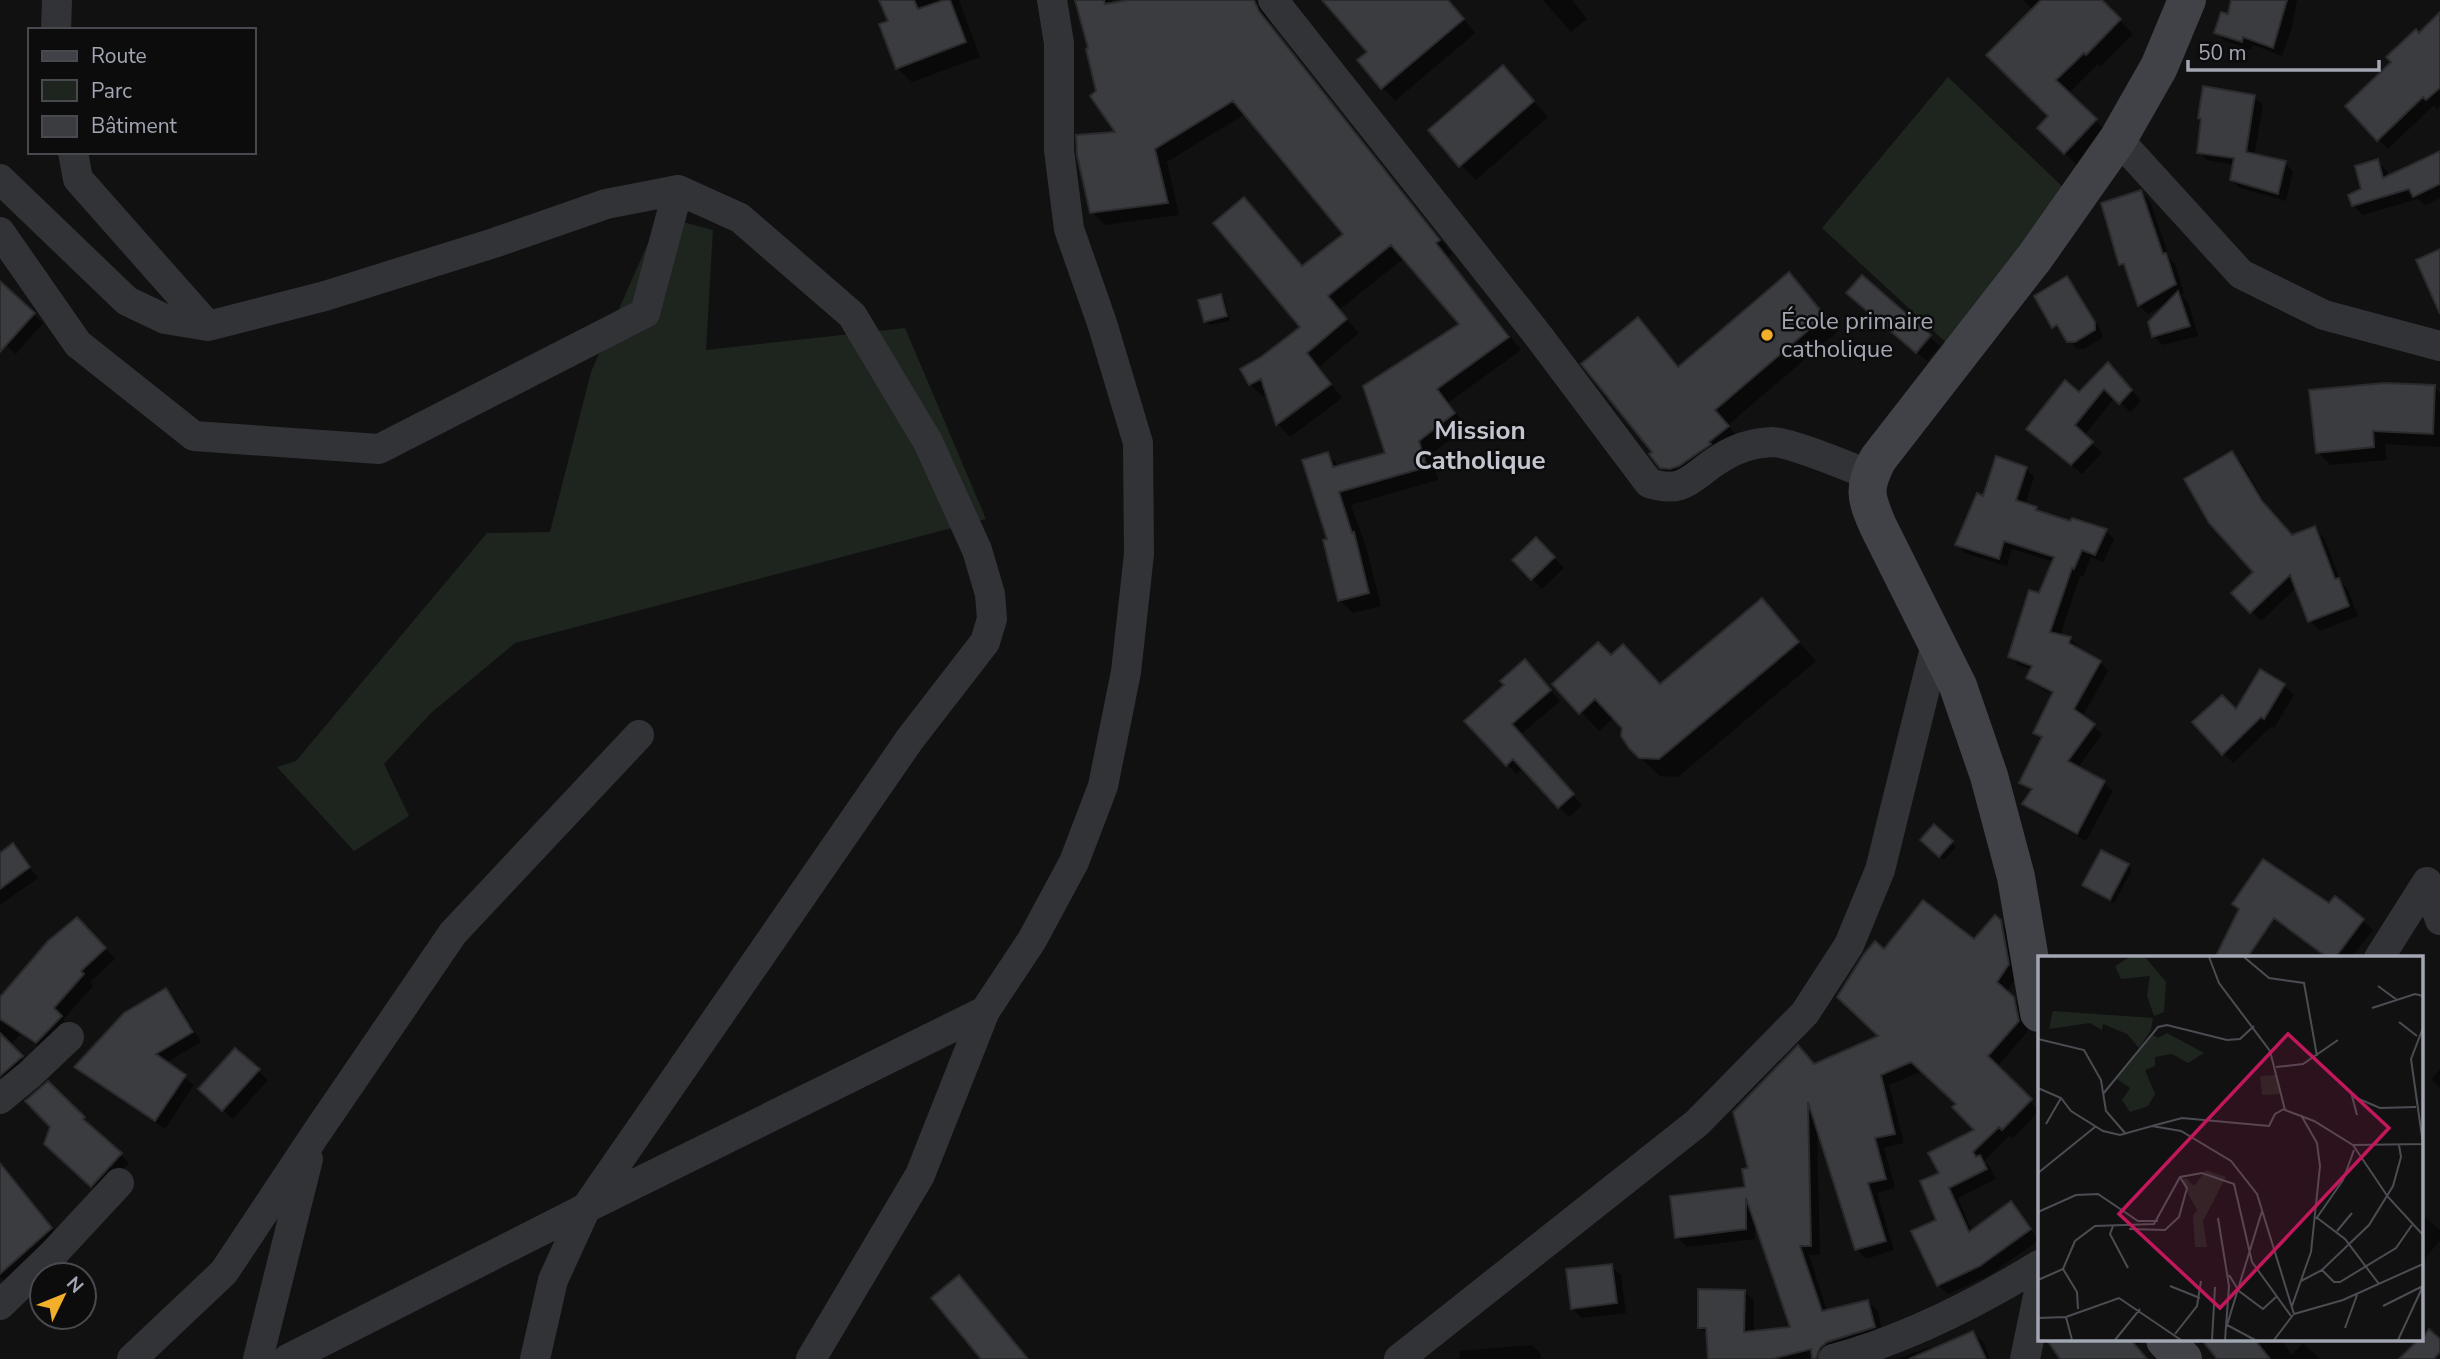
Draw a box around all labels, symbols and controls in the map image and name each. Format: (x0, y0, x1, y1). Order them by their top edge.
legend (28, 28, 256, 154)
scale bar (2188, 28, 2379, 72)
text: 50 m (2198, 39, 2247, 67)
text: Route (91, 42, 147, 70)
text: Parc (91, 77, 132, 105)
text: Bâtiment (91, 112, 178, 140)
place label: École primaire catholique (1781, 305, 1933, 365)
marker: École primaire catholique (1759, 327, 1775, 343)
district label: Mission Catholique (1414, 413, 1546, 478)
inset map (2038, 956, 2422, 1342)
north arrow (28, 1261, 98, 1331)
text: N (60, 1271, 89, 1299)

